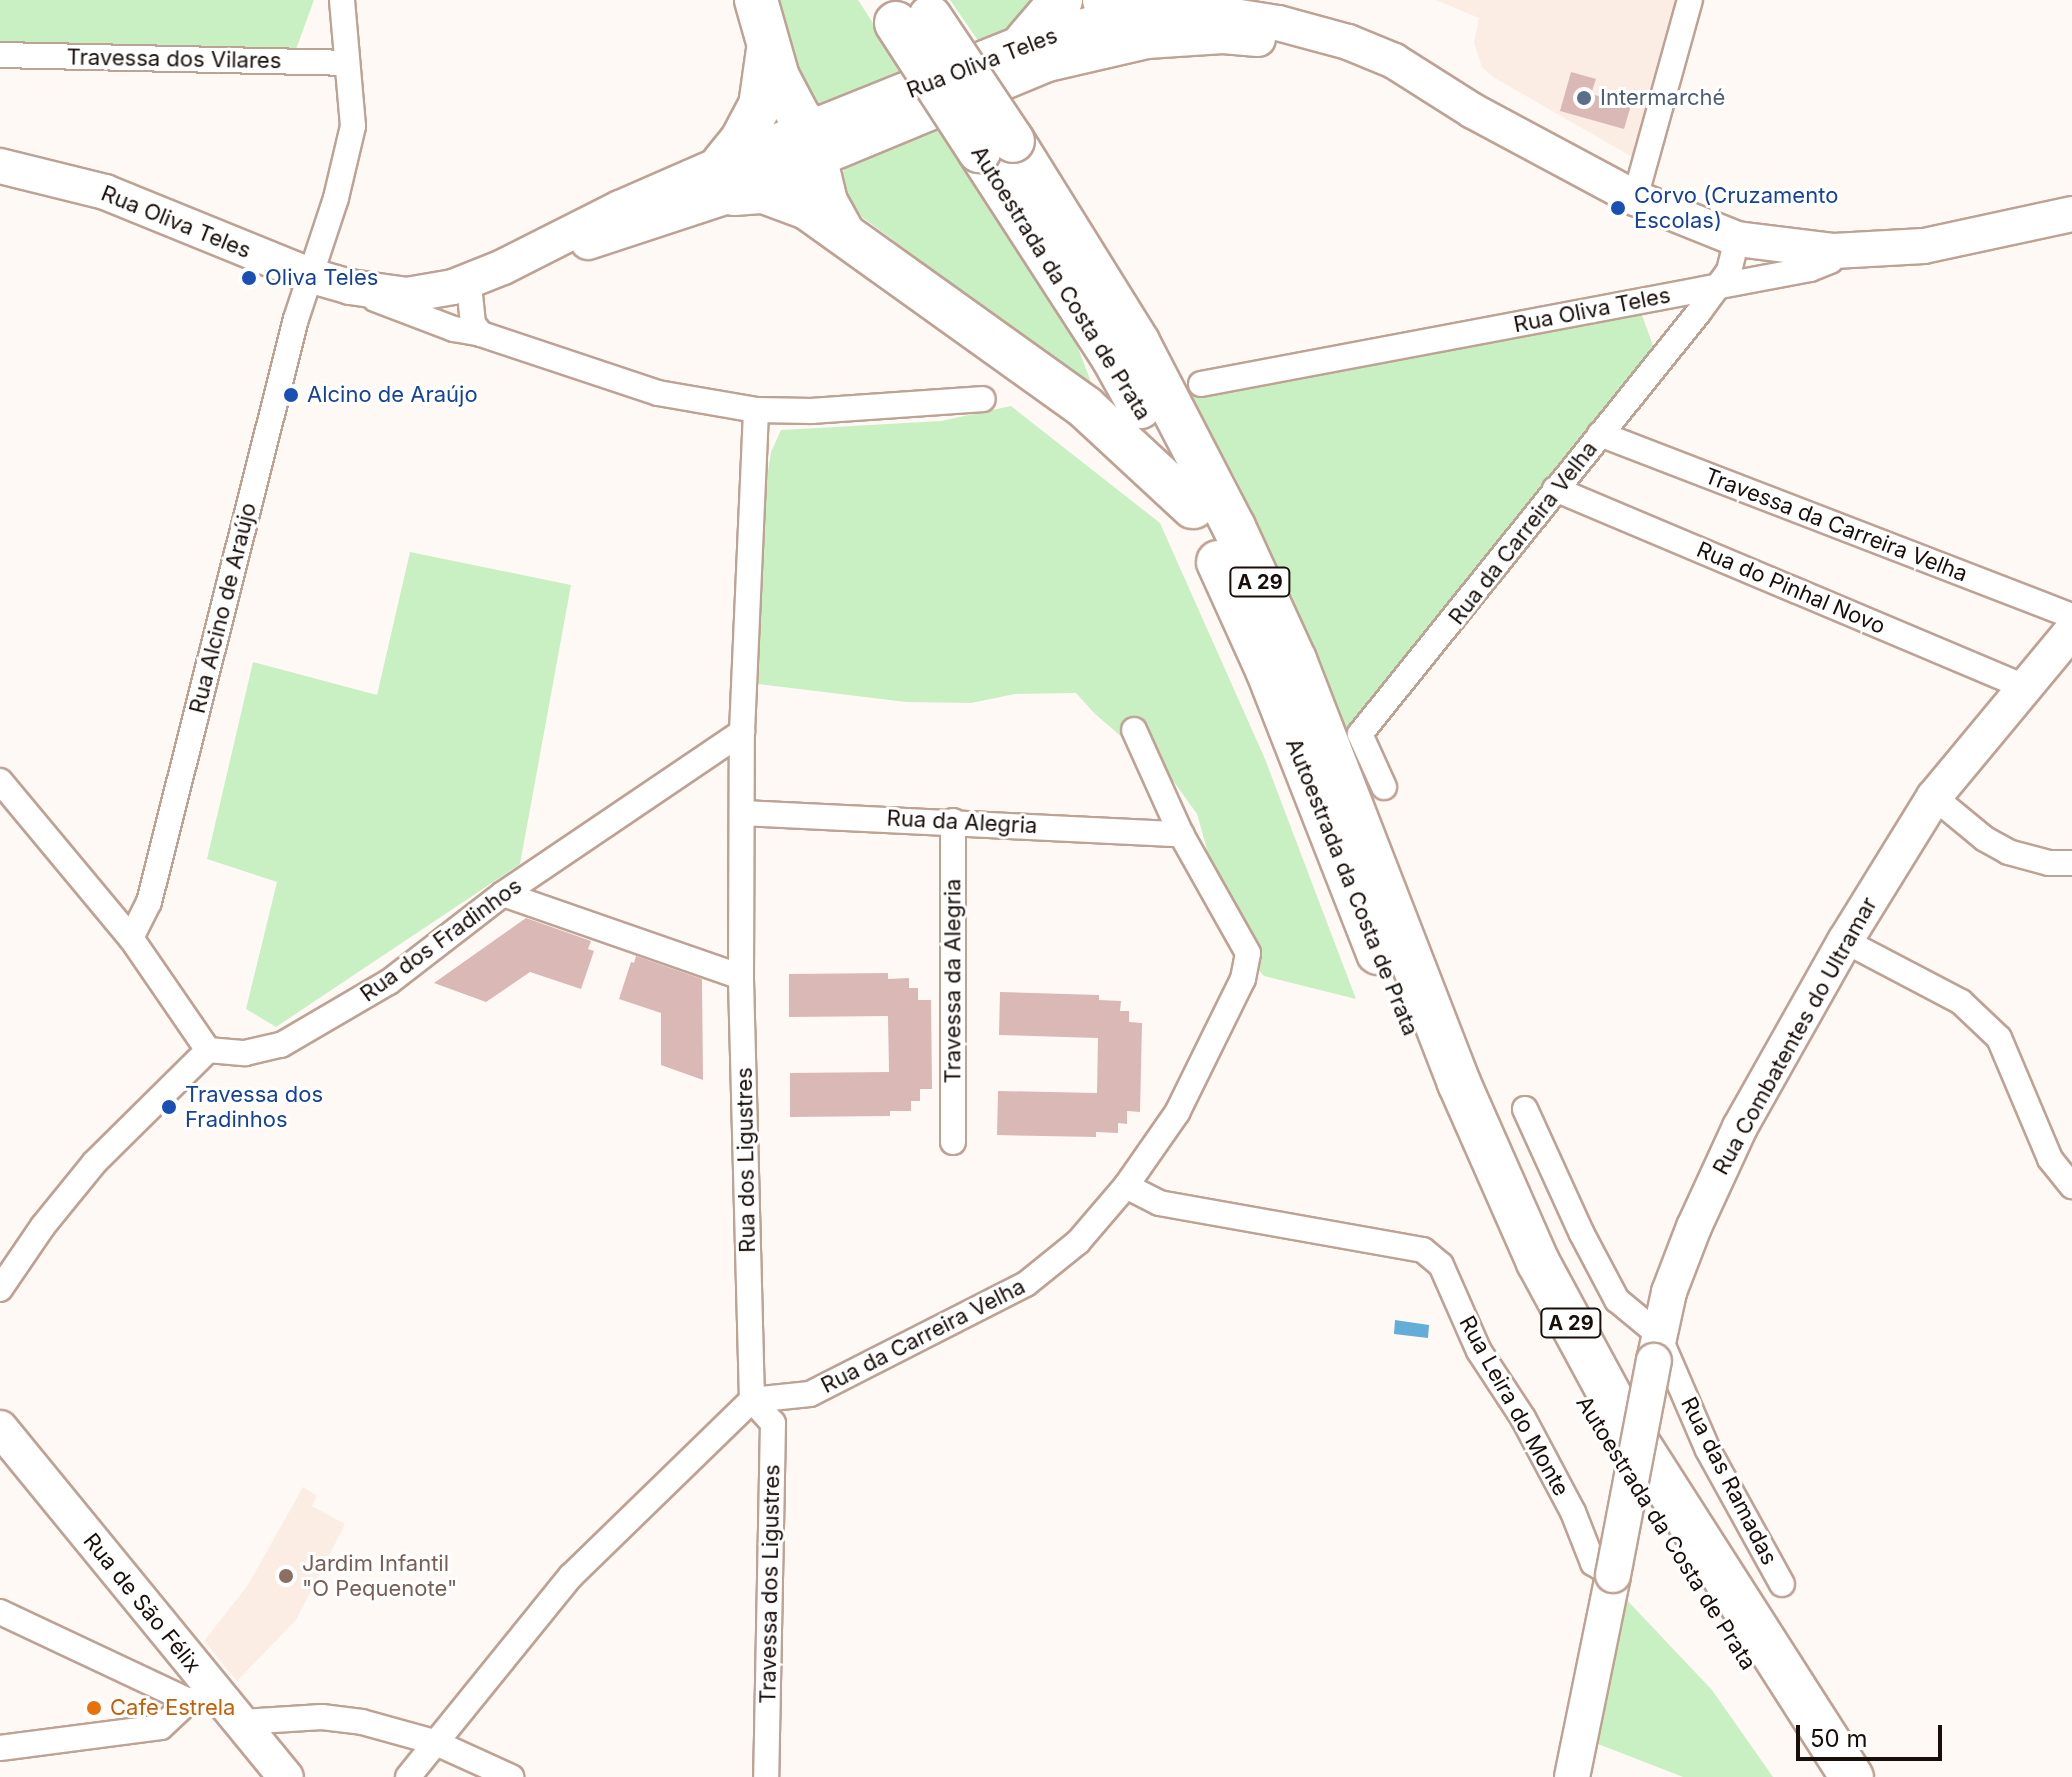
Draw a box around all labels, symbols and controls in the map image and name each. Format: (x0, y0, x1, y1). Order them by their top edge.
street label: Rua Oliva Teles (903, 22, 1061, 104)
street label: Travessa dos Vilares (66, 44, 282, 74)
place label: Intermarché (1600, 85, 1725, 111)
marker: Intermarché (1575, 89, 1593, 107)
street label: Autoestrada da Costa de Prata (965, 141, 1157, 425)
street label: Rua Oliva Teles (97, 180, 255, 264)
place label: Corvo (Cruzamento Escolas) (1634, 182, 1838, 234)
marker: Corvo (Cruzamento Escolas) (1609, 199, 1627, 217)
place label: Oliva Teles (265, 265, 378, 291)
marker: Oliva Teles (240, 269, 258, 287)
street label: Rua Oliva Teles (1511, 282, 1673, 338)
place label: Alcino de Araújo (307, 382, 478, 408)
marker: Alcino de Araújo (282, 386, 300, 404)
street label: Rua da Carreira Velha (1443, 436, 1603, 630)
street label: Travessa da Carreira Velha (1701, 463, 1971, 587)
street label: Rua Alcino de Araújo (184, 500, 262, 716)
street label: Rua do Pinhal Novo (1693, 536, 1889, 640)
road number: A 29 (1228, 566, 1292, 598)
street label: Autoestrada da Costa de Prata (1280, 735, 1424, 1039)
street label: Rua da Alegria (886, 805, 1038, 839)
street label: Rua dos Fradinhos (355, 873, 527, 1007)
street label: Travessa da Alegria (940, 879, 966, 1083)
street label: Rua Combatentes do Ultramar (1708, 893, 1882, 1179)
street label: Rua dos Ligustres (731, 1067, 761, 1253)
place label: Travessa dos Fradinhos (185, 1081, 323, 1132)
marker: Travessa dos Fradinhos (160, 1098, 178, 1116)
street label: Rua da Carreira Velha (817, 1273, 1029, 1399)
road number: A 29 (1539, 1307, 1603, 1339)
street label: Rua Leira do Monte (1454, 1311, 1574, 1501)
street label: Autoestrada da Costa de Prata (1570, 1391, 1762, 1675)
street label: Rua das Ramadas (1675, 1393, 1783, 1569)
street label: Travessa dos Ligustres (755, 1464, 785, 1704)
street label: Rua de São Félix (78, 1528, 206, 1678)
place label: Jardim Infantil "O Pequenote" (302, 1550, 457, 1602)
marker: Jardim Infantil "O Pequenote" (277, 1567, 295, 1585)
place label: Cafe Estrela (110, 1695, 235, 1721)
marker: Cafe Estrela (85, 1699, 103, 1717)
scale bar (1800, 1709, 1946, 1759)
text: 50 m (1810, 1724, 1868, 1753)

